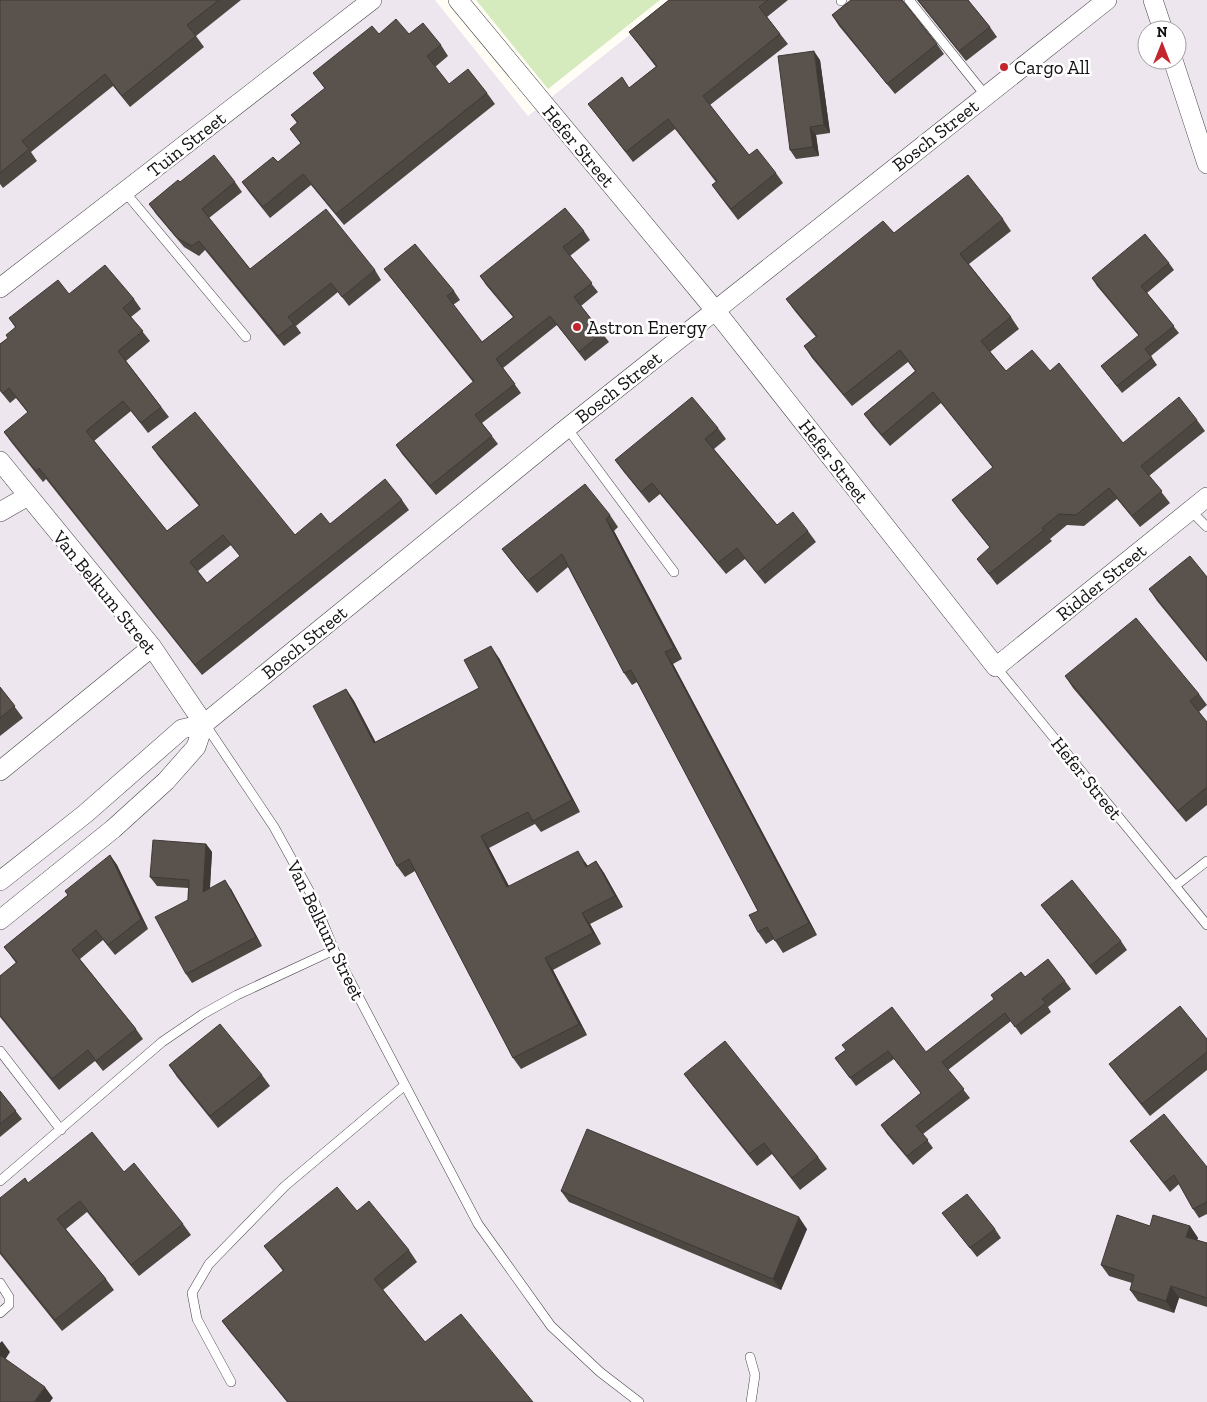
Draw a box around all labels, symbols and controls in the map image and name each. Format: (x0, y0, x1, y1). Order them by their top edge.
north arrow (1137, 20, 1187, 70)
text: N (1157, 24, 1168, 41)
place label: Cargo All (1014, 56, 1090, 79)
marker: Cargo All (998, 61, 1010, 73)
street label: Bosch Street (888, 95, 983, 176)
street label: Hefer Street (538, 101, 619, 192)
street label: Tuin Street (143, 107, 230, 182)
place label: Astron Energy (587, 316, 707, 339)
marker: Astron Energy (571, 321, 583, 333)
street label: Bosch Street (571, 347, 666, 428)
street label: Hefer Street (794, 415, 873, 508)
street label: Van Belkum Street (47, 525, 161, 659)
street label: Ridder Street (1052, 539, 1151, 626)
street label: Bosch Street (257, 601, 352, 684)
street label: Hefer Street (1046, 732, 1127, 824)
street label: Van Belkum Street (281, 856, 369, 1004)

